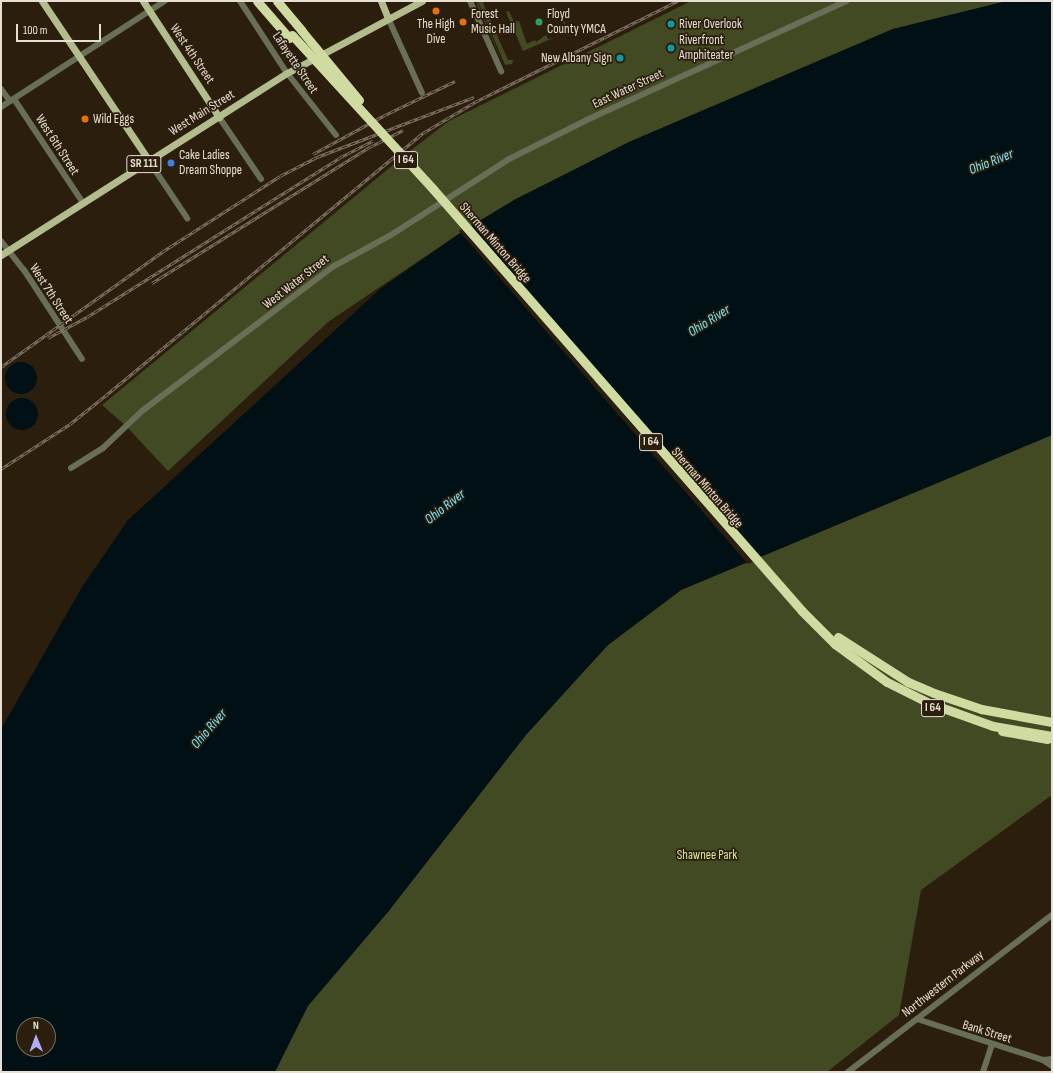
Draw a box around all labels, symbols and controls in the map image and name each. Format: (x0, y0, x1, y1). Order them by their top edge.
marker: The High Dive (431, 6, 441, 16)
place label: Forest Music Hall (471, 7, 515, 38)
place label: Floyd County YMCA (547, 7, 606, 38)
scale bar (18, 16, 103, 42)
place label: River Overlook (679, 16, 742, 32)
place label: The High Dive (417, 17, 455, 48)
marker: Forest Music Hall (458, 17, 468, 27)
marker: Floyd County YMCA (534, 17, 544, 27)
marker: River Overlook (666, 19, 676, 29)
street label: West 4th Street (166, 21, 218, 87)
text: 100 m (23, 23, 48, 38)
street label: Lafayette Street (269, 29, 321, 97)
place label: Riverfront Amphiteater (679, 33, 733, 64)
marker: Riverfront Amphiteater (666, 43, 676, 53)
place label: New Albany Sign (541, 50, 612, 66)
marker: New Albany Sign (615, 53, 625, 63)
street label: East Water Street (590, 66, 666, 112)
street label: West Main Street (166, 87, 238, 139)
place label: Wild Eggs (93, 111, 134, 127)
street label: West 6th Street (32, 112, 82, 178)
marker: Wild Eggs (80, 114, 90, 124)
water label: Ohio River (966, 146, 1016, 178)
place label: Cake Ladies Dream Shoppe (179, 148, 242, 179)
road number: I 64 (394, 150, 418, 170)
road number: SR 111 (126, 154, 162, 174)
marker: Cake Ladies Dream Shoppe (166, 158, 176, 168)
street label: Sherman Minton Bridge (456, 200, 534, 286)
street label: West Water Street (260, 251, 332, 313)
street label: West 7th Street (26, 261, 76, 327)
water label: Ohio River (685, 302, 733, 340)
road number: I 64 (639, 432, 663, 452)
street label: Sherman Minton Bridge (668, 445, 746, 531)
water label: Ohio River (422, 486, 468, 528)
road number: I 64 (921, 698, 945, 718)
water label: Ohio River (187, 706, 231, 752)
park label: Shawnee Park (677, 847, 737, 863)
street label: Northwestern Parkway (899, 947, 987, 1021)
north arrow (16, 1017, 56, 1057)
street label: Bank Street (960, 1017, 1014, 1047)
text: N (33, 1019, 39, 1032)

